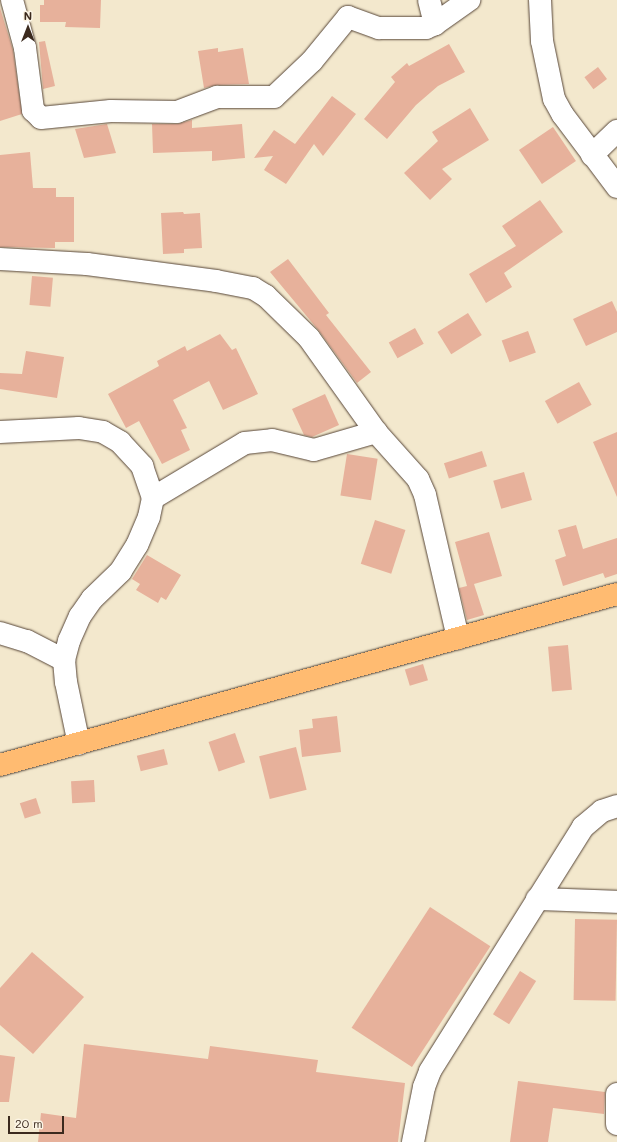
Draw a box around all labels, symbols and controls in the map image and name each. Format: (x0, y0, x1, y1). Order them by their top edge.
north arrow (8, 8, 48, 48)
text: N (24, 8, 32, 23)
scale bar (10, 1108, 66, 1134)
text: 20 m (15, 1115, 43, 1131)

